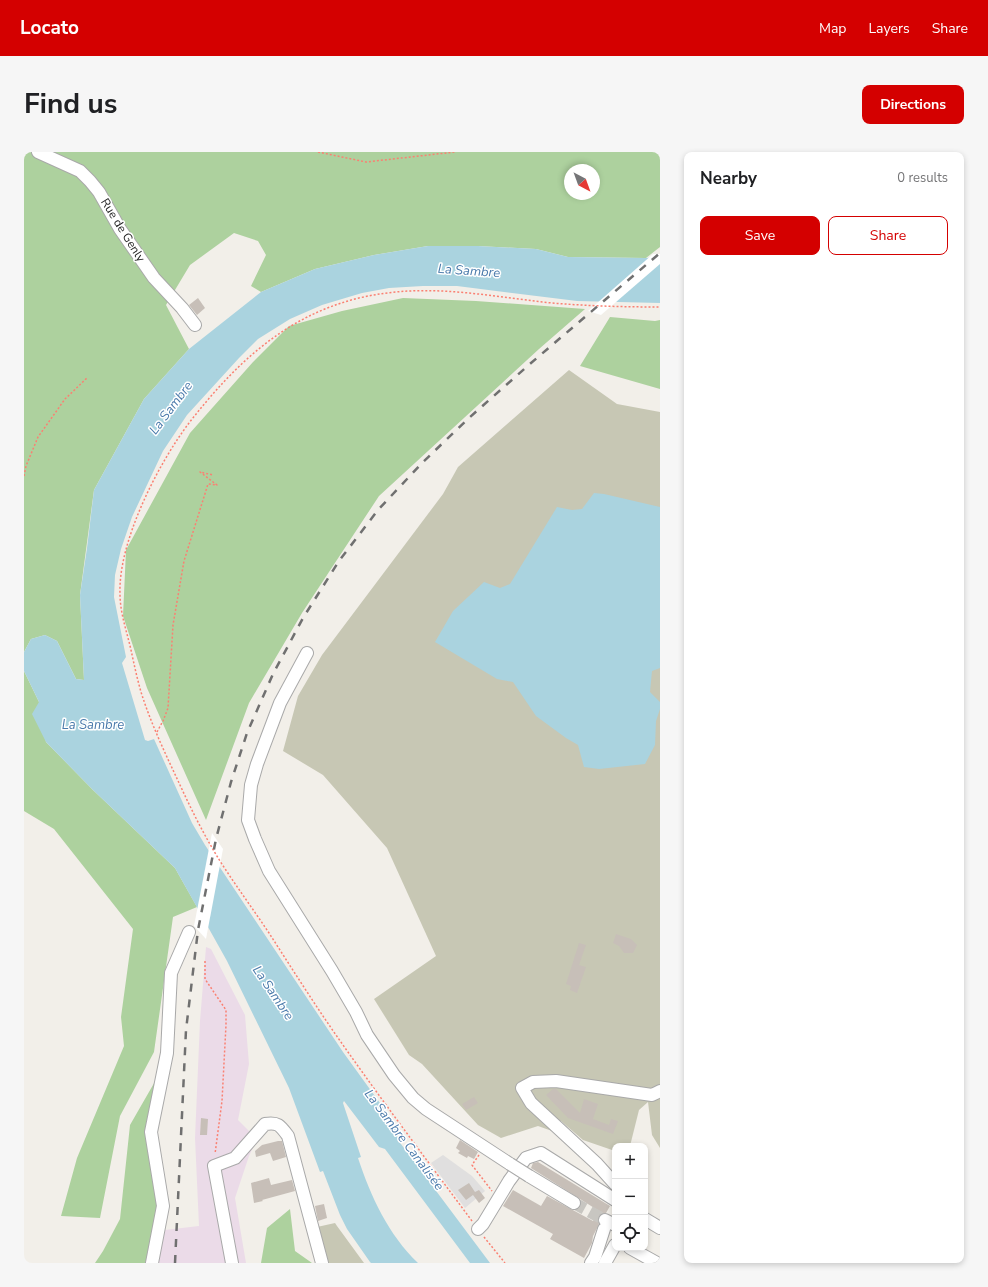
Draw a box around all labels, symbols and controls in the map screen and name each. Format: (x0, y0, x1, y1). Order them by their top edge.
text: Locato (20, 15, 79, 41)
text: Map (819, 19, 846, 38)
text: Layers (868, 19, 910, 38)
text: Share (932, 19, 968, 38)
text: Find us (24, 85, 118, 123)
button: Directions (862, 85, 964, 124)
north arrow (564, 164, 600, 200)
text: Nearby (700, 167, 757, 190)
text: 0 results (897, 169, 948, 187)
street label: Rue de Genly (97, 195, 149, 266)
button: Save (700, 216, 820, 255)
button: Share (828, 216, 948, 255)
water label: La Sambre (437, 260, 501, 282)
water label: La Sambre (145, 378, 197, 438)
water label: La Sambre (62, 716, 124, 734)
water label: La Sambre (248, 962, 298, 1024)
water label: La Sambre Canalisée (360, 1086, 448, 1194)
map controls (612, 1143, 648, 1251)
button: + (612, 1143, 648, 1179)
button: − (612, 1179, 648, 1215)
button: locate (612, 1215, 648, 1251)

